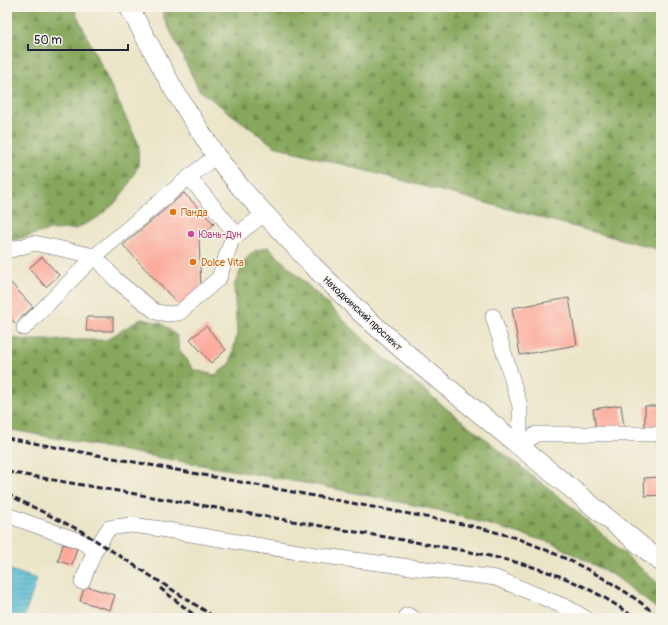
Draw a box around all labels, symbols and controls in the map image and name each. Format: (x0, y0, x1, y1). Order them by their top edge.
scale bar (28, 26, 128, 52)
text: 50 m (34, 33, 62, 48)
marker: Панда (168, 207, 178, 217)
place label: Панда (181, 207, 208, 219)
marker: Юань-Дун (186, 229, 196, 239)
place label: Юань-Дун (199, 229, 241, 241)
marker: Dolce Vita (188, 257, 198, 267)
place label: Dolce Vita (201, 257, 244, 269)
street label: Находкинский проспект (320, 274, 404, 354)

